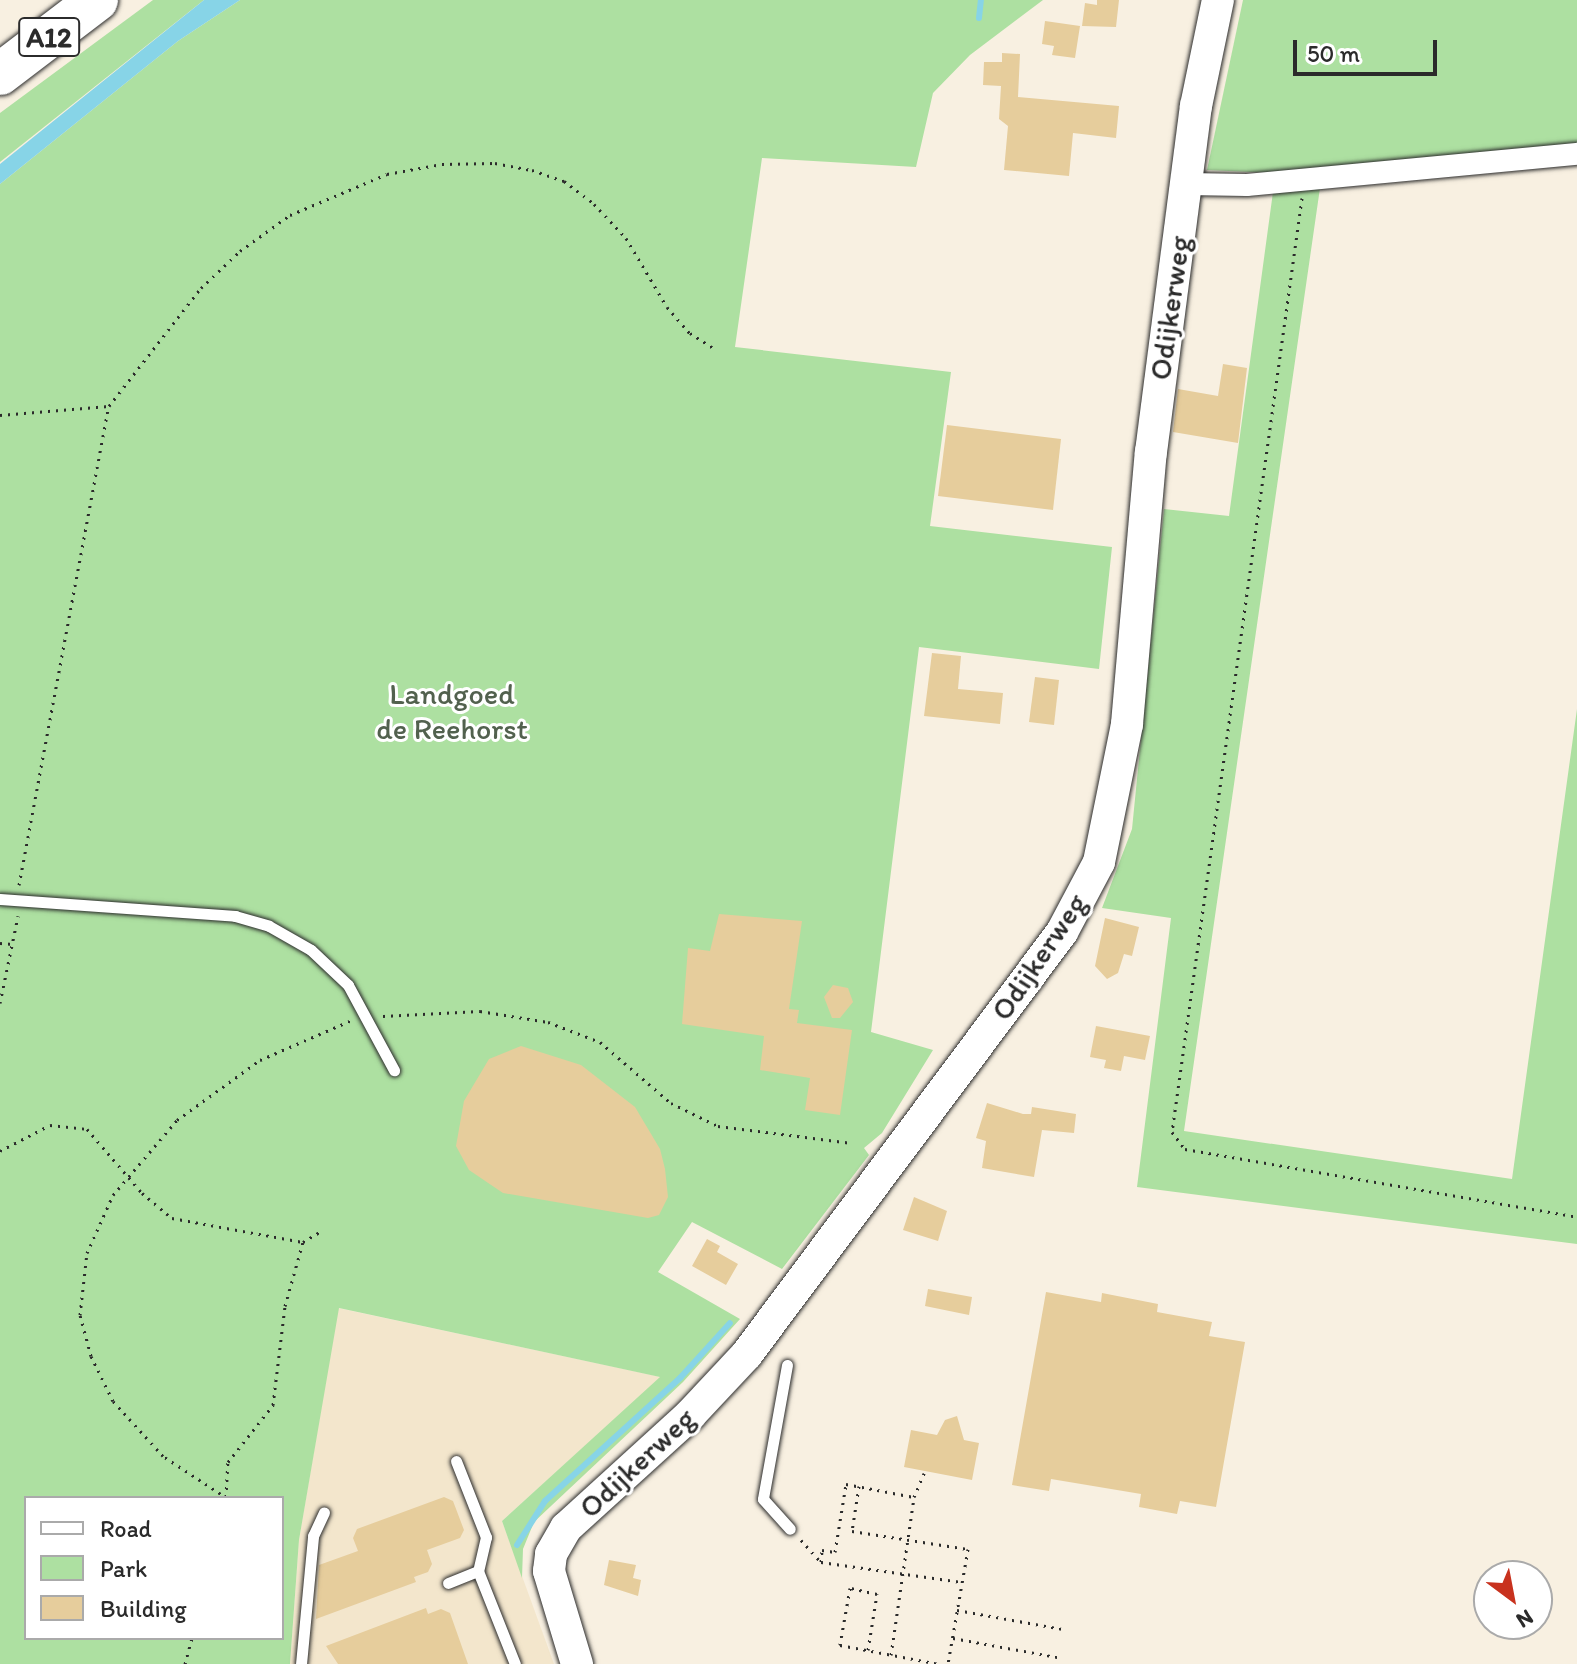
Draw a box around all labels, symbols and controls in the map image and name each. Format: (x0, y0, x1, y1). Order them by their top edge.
road number: A12 (17, 13, 81, 61)
scale bar (1297, 24, 1441, 74)
text: 50 m (1307, 39, 1360, 68)
street label: Odijkerweg (1142, 234, 1198, 382)
park label: Landgoed de Reehorst (376, 676, 528, 746)
street label: Odijkerweg (984, 887, 1094, 1027)
street label: Odijkerweg (572, 1400, 702, 1526)
legend (24, 1496, 284, 1640)
text: Road (100, 1514, 152, 1543)
text: Park (100, 1554, 147, 1583)
north arrow (1473, 1560, 1553, 1640)
text: Building (100, 1594, 187, 1623)
text: N (1511, 1604, 1538, 1634)

